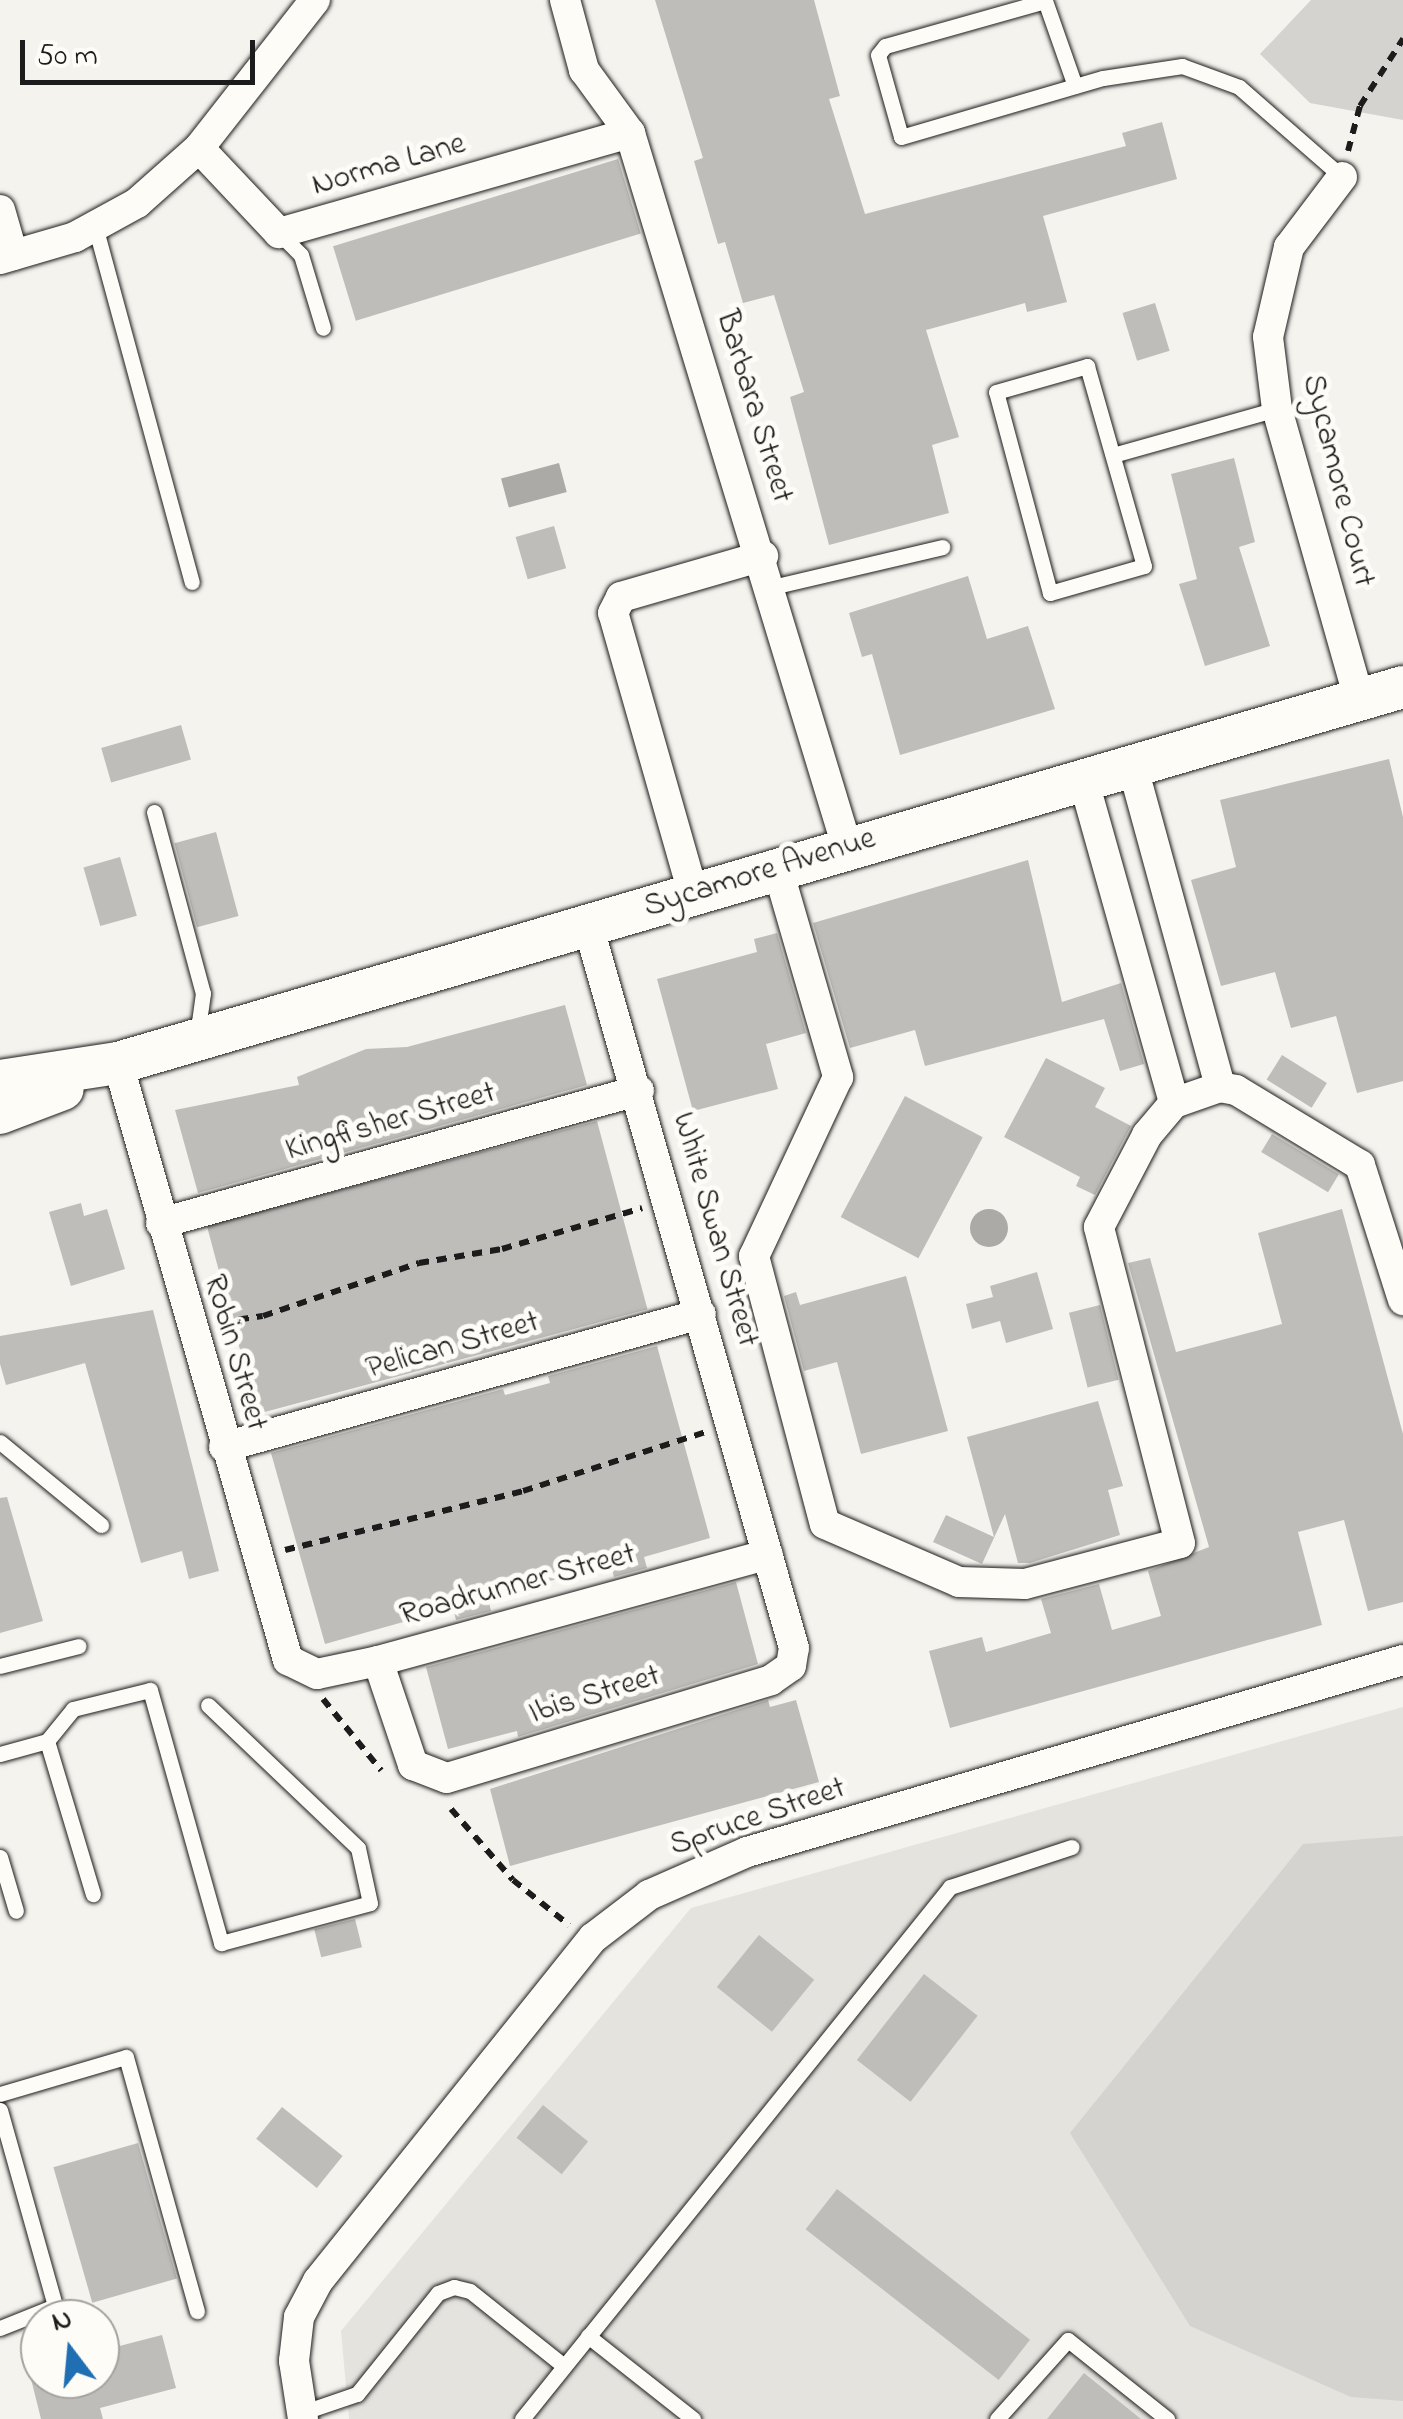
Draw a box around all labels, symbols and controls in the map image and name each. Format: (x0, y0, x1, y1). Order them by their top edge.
scale bar (25, 20, 260, 82)
text: 50 m (37, 35, 98, 79)
street label: Norma Lane (308, 126, 470, 206)
street label: Barbara Street (706, 306, 800, 508)
street label: Sycamore Court (1292, 371, 1382, 591)
street label: Sycamore Avenue (640, 821, 880, 927)
street label: Kingfisher Street (282, 1075, 500, 1171)
street label: White Swan Street (662, 1108, 766, 1352)
street label: Robin Street (193, 1271, 275, 1435)
street label: Pelican Street (362, 1304, 544, 1390)
street label: Roadrunner Street (396, 1536, 640, 1636)
street label: Ibis Street (525, 1658, 665, 1734)
street label: Spruce Street (665, 1770, 851, 1866)
north arrow (20, 2299, 120, 2399)
text: N (47, 2299, 77, 2344)

